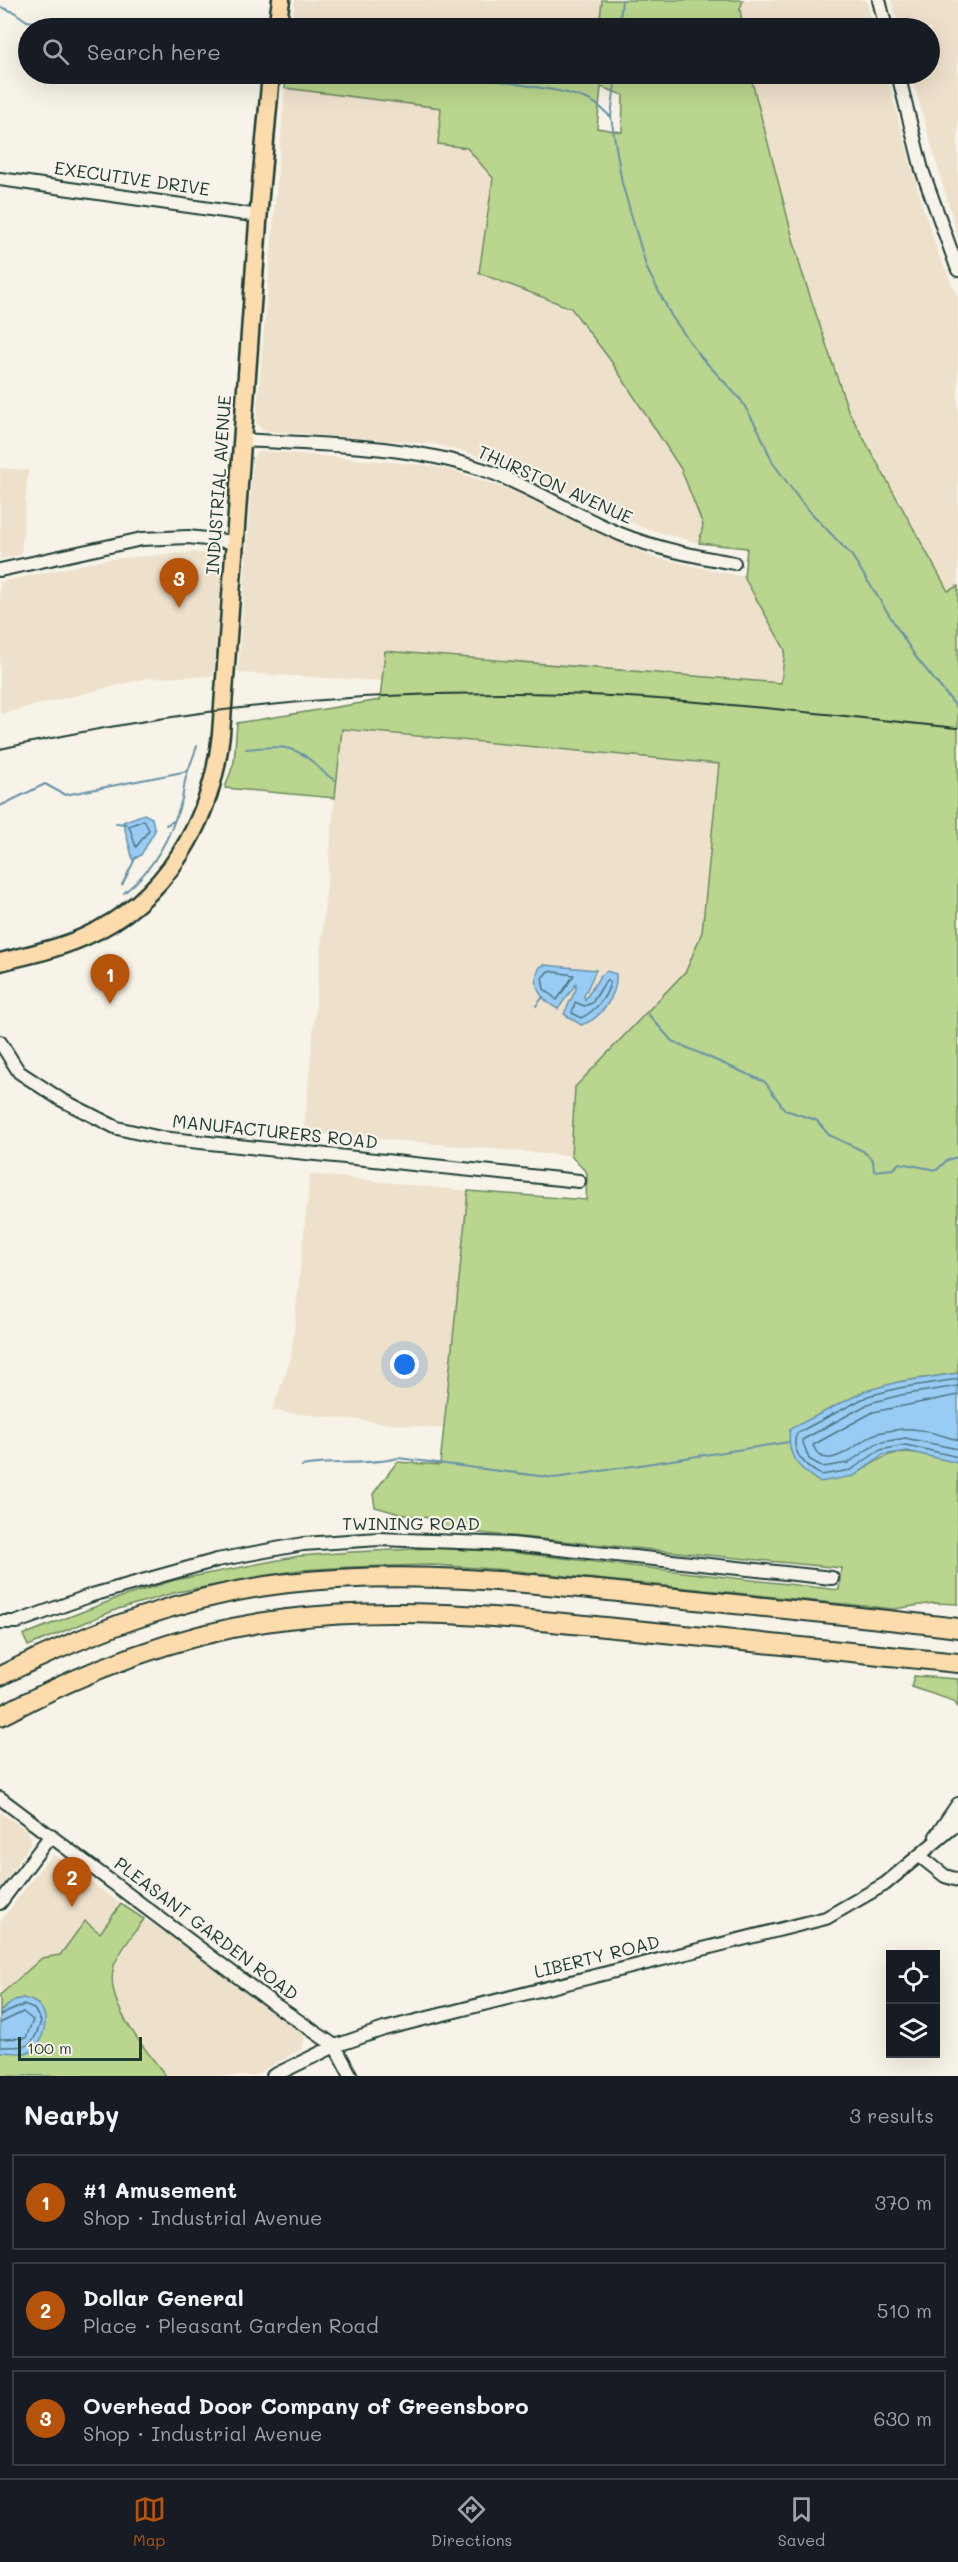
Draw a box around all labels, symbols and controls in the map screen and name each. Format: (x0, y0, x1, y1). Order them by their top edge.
search box (18, 18, 940, 84)
icon: search (39, 35, 72, 68)
text: Search here (87, 37, 221, 66)
street label: EXECUTIVE DRIVE (53, 155, 211, 201)
street label: INDUSTRIAL AVENUE (200, 394, 236, 576)
street label: THURSTON AVENUE (474, 439, 637, 529)
pin: 3 (160, 558, 198, 608)
pin: 1 (90, 954, 130, 1004)
street label: MANUFACTURERS ROAD (171, 1108, 379, 1154)
your location (390, 1350, 419, 1379)
street label: TWINING ROAD (342, 1511, 480, 1535)
street label: PLEASANT GARDEN ROAD (110, 1851, 304, 2005)
pin: 2 (52, 1858, 92, 1907)
street label: LIBERTY ROAD (531, 1929, 662, 1983)
map controls (886, 1950, 940, 2058)
button: locate (886, 1950, 940, 2004)
button: layers (886, 2004, 940, 2058)
scale bar (18, 2034, 142, 2062)
text: 100 m (27, 2037, 72, 2058)
text: Nearby (24, 2098, 119, 2132)
text: 3 results (849, 2102, 934, 2128)
text: #1 Amusement (83, 2175, 237, 2204)
text: 1 (41, 2189, 50, 2215)
text: 370 m (874, 2189, 932, 2215)
text: Shop · Industrial Avenue (83, 2204, 322, 2230)
text: Dollar General (83, 2283, 244, 2312)
text: 2 (40, 2297, 51, 2323)
text: 510 m (877, 2297, 932, 2323)
text: Place · Pleasant Garden Road (83, 2312, 379, 2338)
text: Overhead Door Company of Greensboro (83, 2391, 529, 2420)
text: 3 (40, 2405, 52, 2431)
text: 630 m (874, 2405, 932, 2431)
text: Shop · Industrial Avenue (83, 2420, 322, 2446)
tab: Map (133, 2493, 166, 2550)
tab: Directions (431, 2493, 512, 2550)
tab: Saved (778, 2493, 825, 2550)

